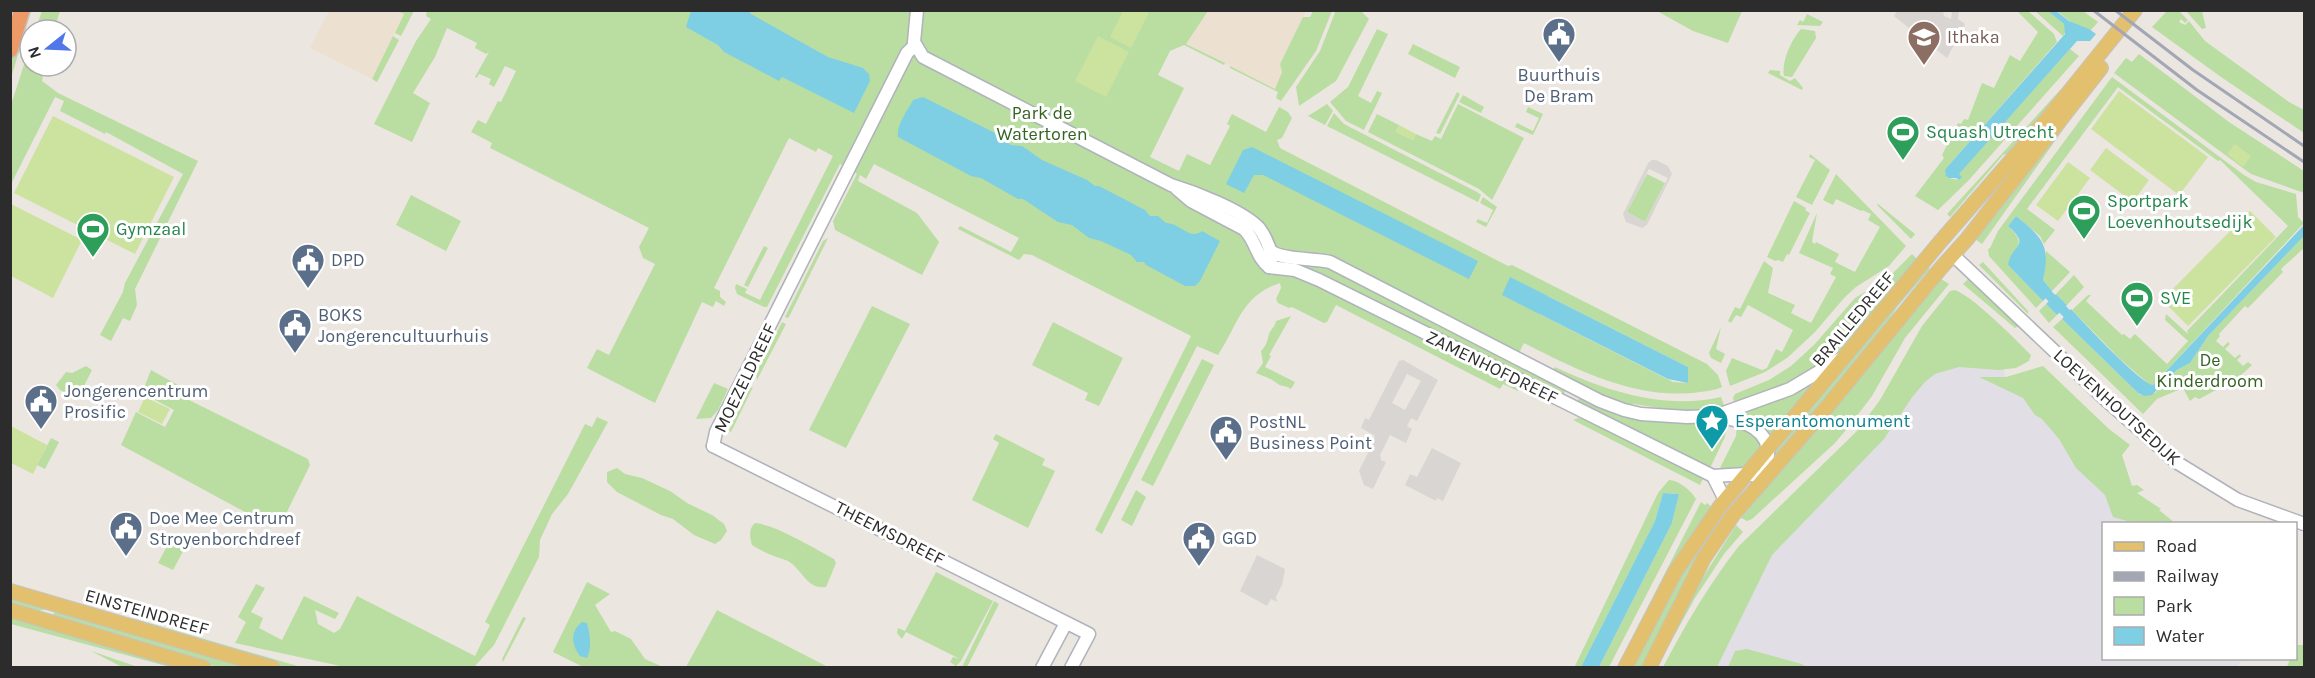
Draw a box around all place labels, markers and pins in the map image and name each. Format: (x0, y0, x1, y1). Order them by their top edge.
public building icon: Buurthuis De Bram (1541, 16, 1577, 63)
school or university icon: Ithaka (1906, 19, 1942, 66)
place label: Ithaka (1947, 26, 2000, 48)
place label: Buurthuis De Bram (1518, 64, 1600, 107)
sports icon: Squash Utrecht (1885, 114, 1921, 161)
place label: Squash Utrecht (1926, 121, 2054, 143)
place label: Sportpark Loevenhoutsedijk (2107, 190, 2253, 233)
sports icon: Sportpark Loevenhoutsedijk (2066, 193, 2102, 240)
sports icon: Gymzaal (75, 211, 111, 258)
place label: Gymzaal (116, 218, 186, 240)
public building icon: DPD (290, 242, 326, 289)
place label: DPD (331, 249, 365, 271)
sports icon: SVE (2119, 280, 2155, 327)
place label: SVE (2160, 287, 2191, 309)
place label: BOKS Jongerencultuurhuis (318, 304, 489, 347)
public building icon: BOKS Jongerencultuurhuis (277, 307, 313, 354)
place label: Jongerencentrum Prosific (64, 380, 208, 423)
public building icon: Jongerencentrum Prosific (23, 383, 59, 430)
place icon: Esperantomonument (1694, 403, 1730, 450)
place label: Esperantomonument (1735, 410, 1911, 432)
place label: PostNL Business Point (1249, 411, 1372, 454)
public building icon: PostNL Business Point (1208, 414, 1244, 461)
place label: Doe Mee Centrum Stroyenborchdreef (149, 507, 301, 550)
public building icon: Doe Mee Centrum Stroyenborchdreef (108, 510, 144, 557)
public building icon: GGD (1181, 520, 1217, 567)
place label: GGD (1222, 527, 1257, 549)

